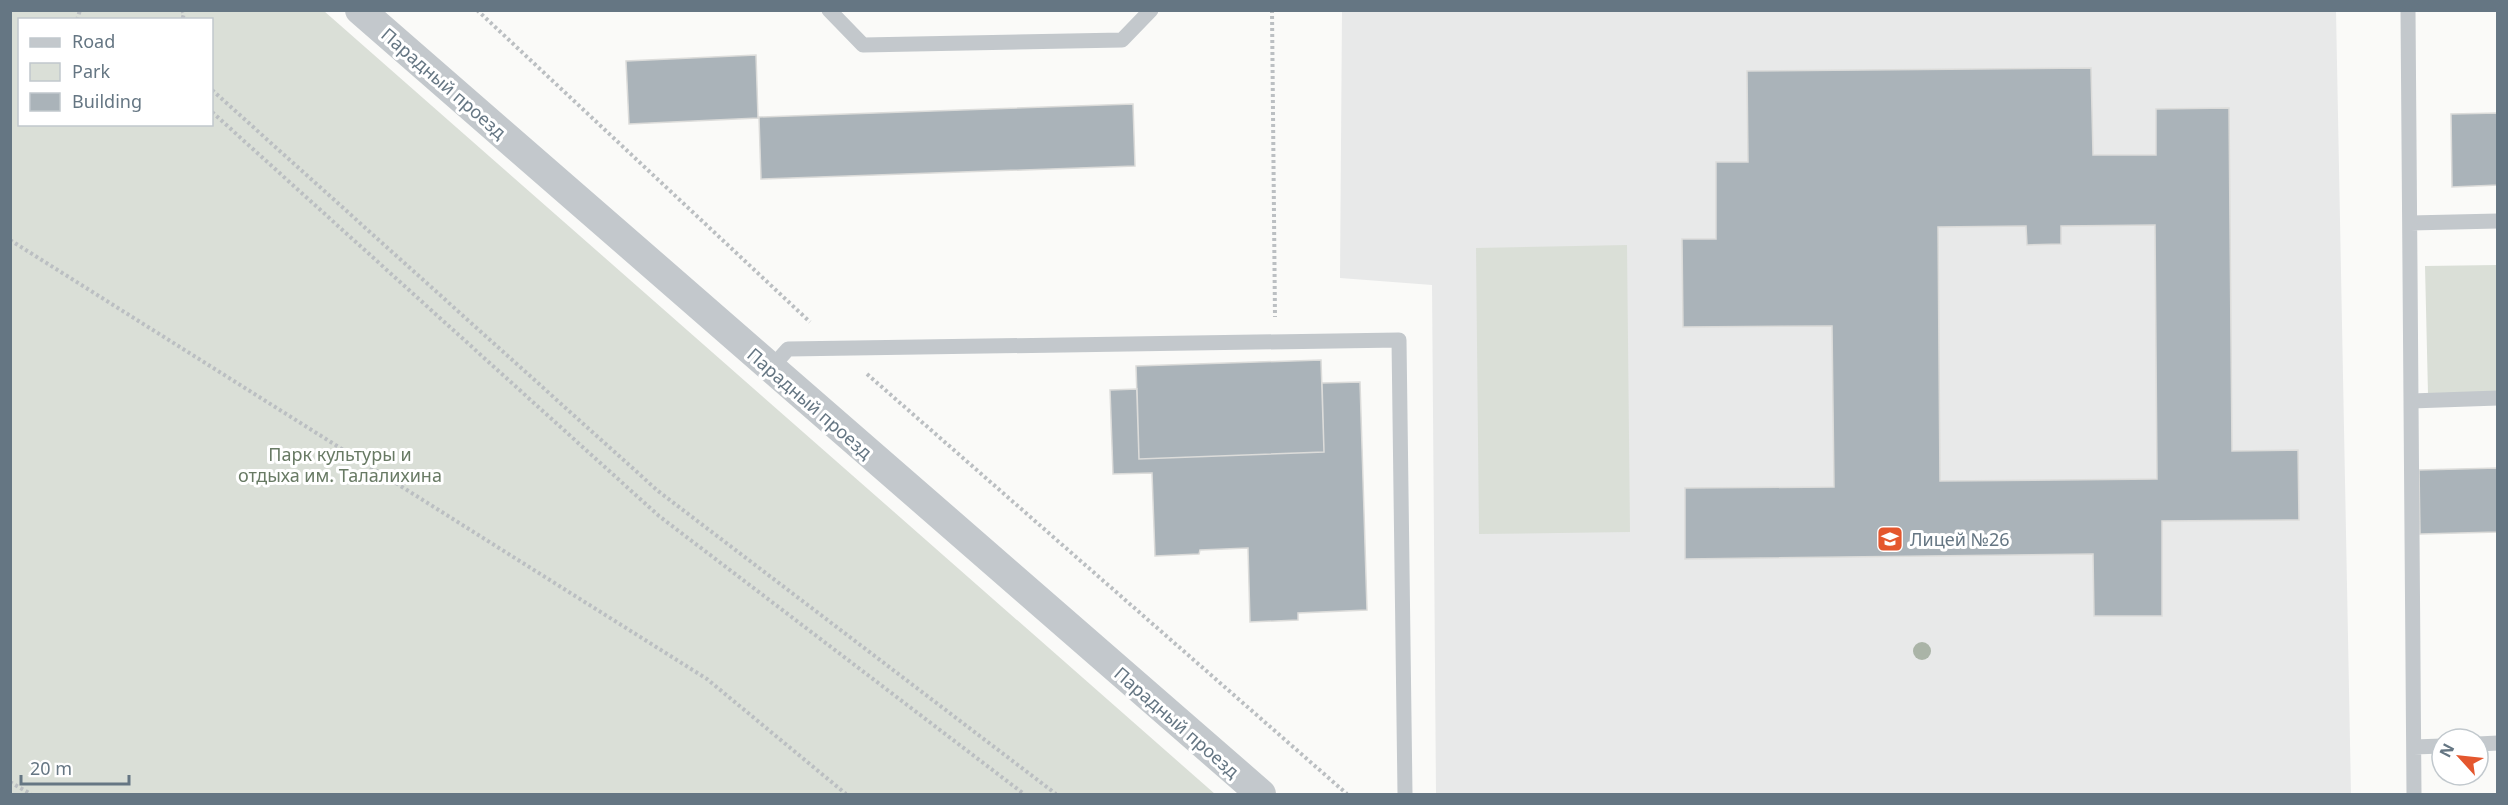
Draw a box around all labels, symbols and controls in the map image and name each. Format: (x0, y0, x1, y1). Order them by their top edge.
legend (18, 18, 213, 126)
street label: Парадный проезд (377, 22, 511, 144)
text: Road (72, 29, 115, 53)
text: Park (72, 59, 110, 83)
text: Building (72, 89, 142, 113)
street label: Парадный проезд (743, 342, 877, 464)
park label: Парк культуры и отдыха им. Талалихина (238, 442, 442, 487)
school or university icon: Лицей №26 (1875, 524, 1905, 554)
place label: Лицей №26 (1910, 527, 2010, 551)
street label: Парадный проезд (1110, 661, 1244, 783)
north arrow (2430, 727, 2490, 787)
text: N (2434, 739, 2459, 761)
scale bar (21, 748, 129, 786)
text: 20 m (30, 756, 72, 780)

